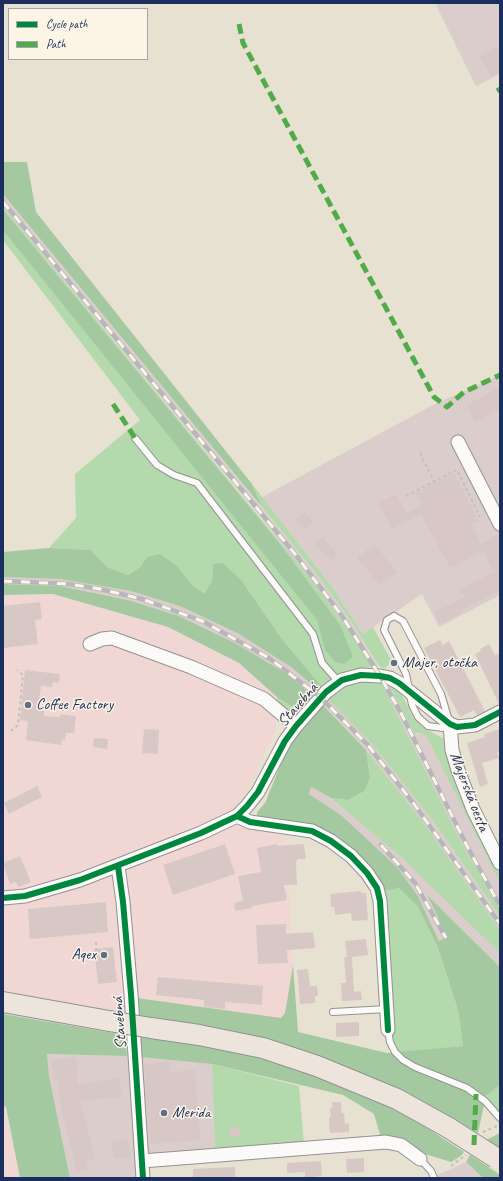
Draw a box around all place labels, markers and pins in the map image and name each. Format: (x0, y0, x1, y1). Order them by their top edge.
place label: Majer, otočka (402, 653, 477, 673)
marker: Majer, otočka (389, 658, 399, 668)
place label: Coffee Factory (36, 695, 113, 715)
marker: Coffee Factory (23, 700, 33, 710)
place label: Aqex (71, 945, 96, 965)
marker: Aqex (99, 950, 109, 960)
place label: Merida (172, 1103, 210, 1123)
marker: Merida (159, 1108, 169, 1118)

